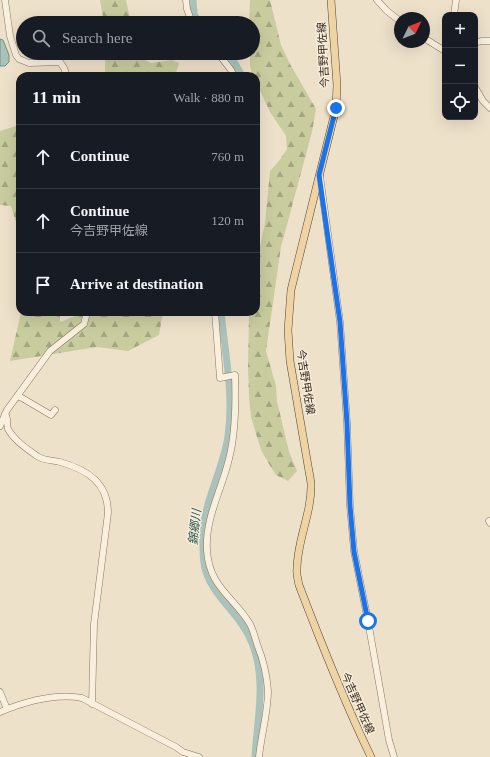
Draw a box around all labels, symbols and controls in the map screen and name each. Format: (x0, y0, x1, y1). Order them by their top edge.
north arrow (394, 12, 430, 48)
map controls (442, 12, 478, 120)
button: + (442, 12, 478, 48)
search box (16, 16, 260, 60)
street label: 今吉野甲佐線 (315, 22, 331, 88)
icon: search (30, 27, 52, 49)
text: Search here (62, 30, 132, 46)
button: − (442, 48, 478, 84)
button: locate (442, 84, 478, 120)
text: 11 min (32, 88, 81, 107)
text: Walk · 880 m (173, 90, 244, 105)
route end (327, 99, 345, 117)
icon: ahead (32, 146, 54, 168)
text: Continue (70, 148, 129, 164)
text: 760 m (211, 149, 244, 164)
text: Continue (70, 203, 129, 219)
icon: ahead (32, 210, 54, 232)
text: 120 m (211, 213, 244, 228)
text: 今吉野甲佐線 (70, 223, 148, 238)
icon: arrive (32, 274, 54, 296)
text: Arrive at destination (70, 276, 203, 292)
street label: 今吉野甲佐線 (295, 348, 317, 416)
water label: 錦郷川 (186, 506, 204, 546)
route start (359, 612, 377, 630)
street label: 今吉野甲佐線 (339, 670, 377, 736)

